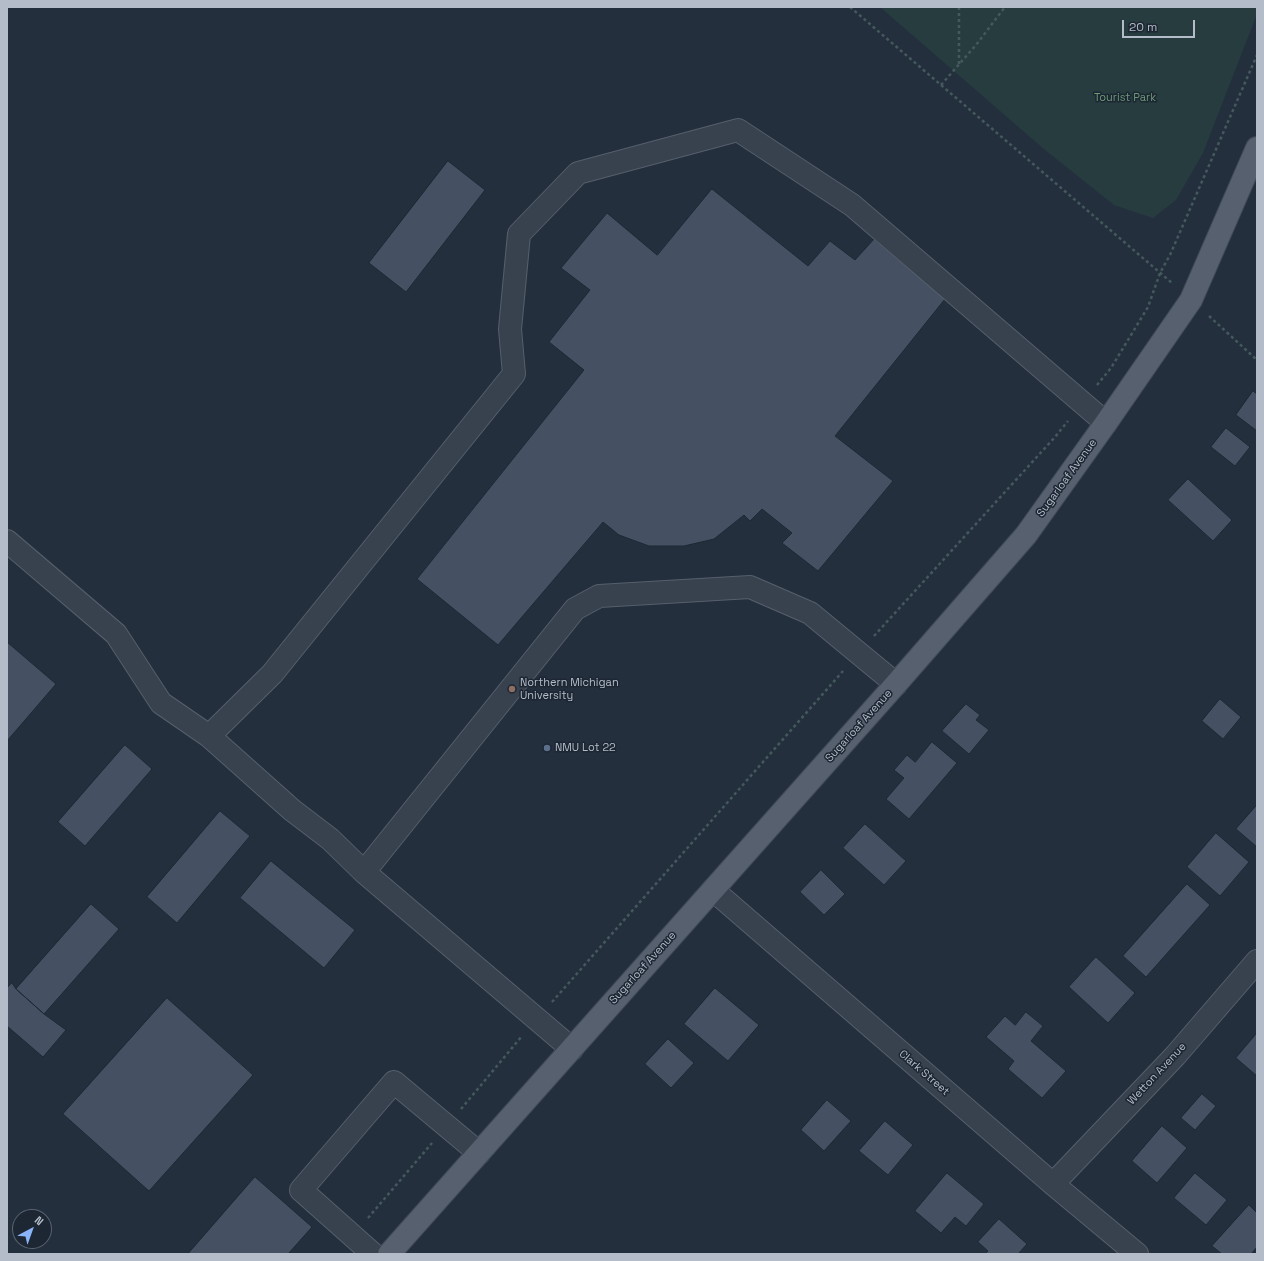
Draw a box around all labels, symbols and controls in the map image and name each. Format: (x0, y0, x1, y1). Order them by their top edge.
scale bar (1124, 12, 1197, 38)
text: 20 m (1129, 19, 1157, 35)
park label: Tourist Park (1094, 91, 1156, 105)
street label: Sugarloaf Avenue (1034, 436, 1100, 520)
place label: Northern Michigan University (520, 676, 619, 702)
marker: Northern Michigan University (507, 684, 517, 694)
street label: Sugarloaf Avenue (823, 687, 895, 765)
place label: NMU Lot 22 (555, 741, 616, 755)
marker: NMU Lot 22 (542, 743, 552, 753)
street label: Sugarloaf Avenue (607, 929, 679, 1007)
street label: Wetton Avenue (1125, 1040, 1189, 1108)
street label: Clark Street (896, 1047, 952, 1099)
north arrow (12, 1209, 52, 1249)
text: N (32, 1213, 47, 1228)

